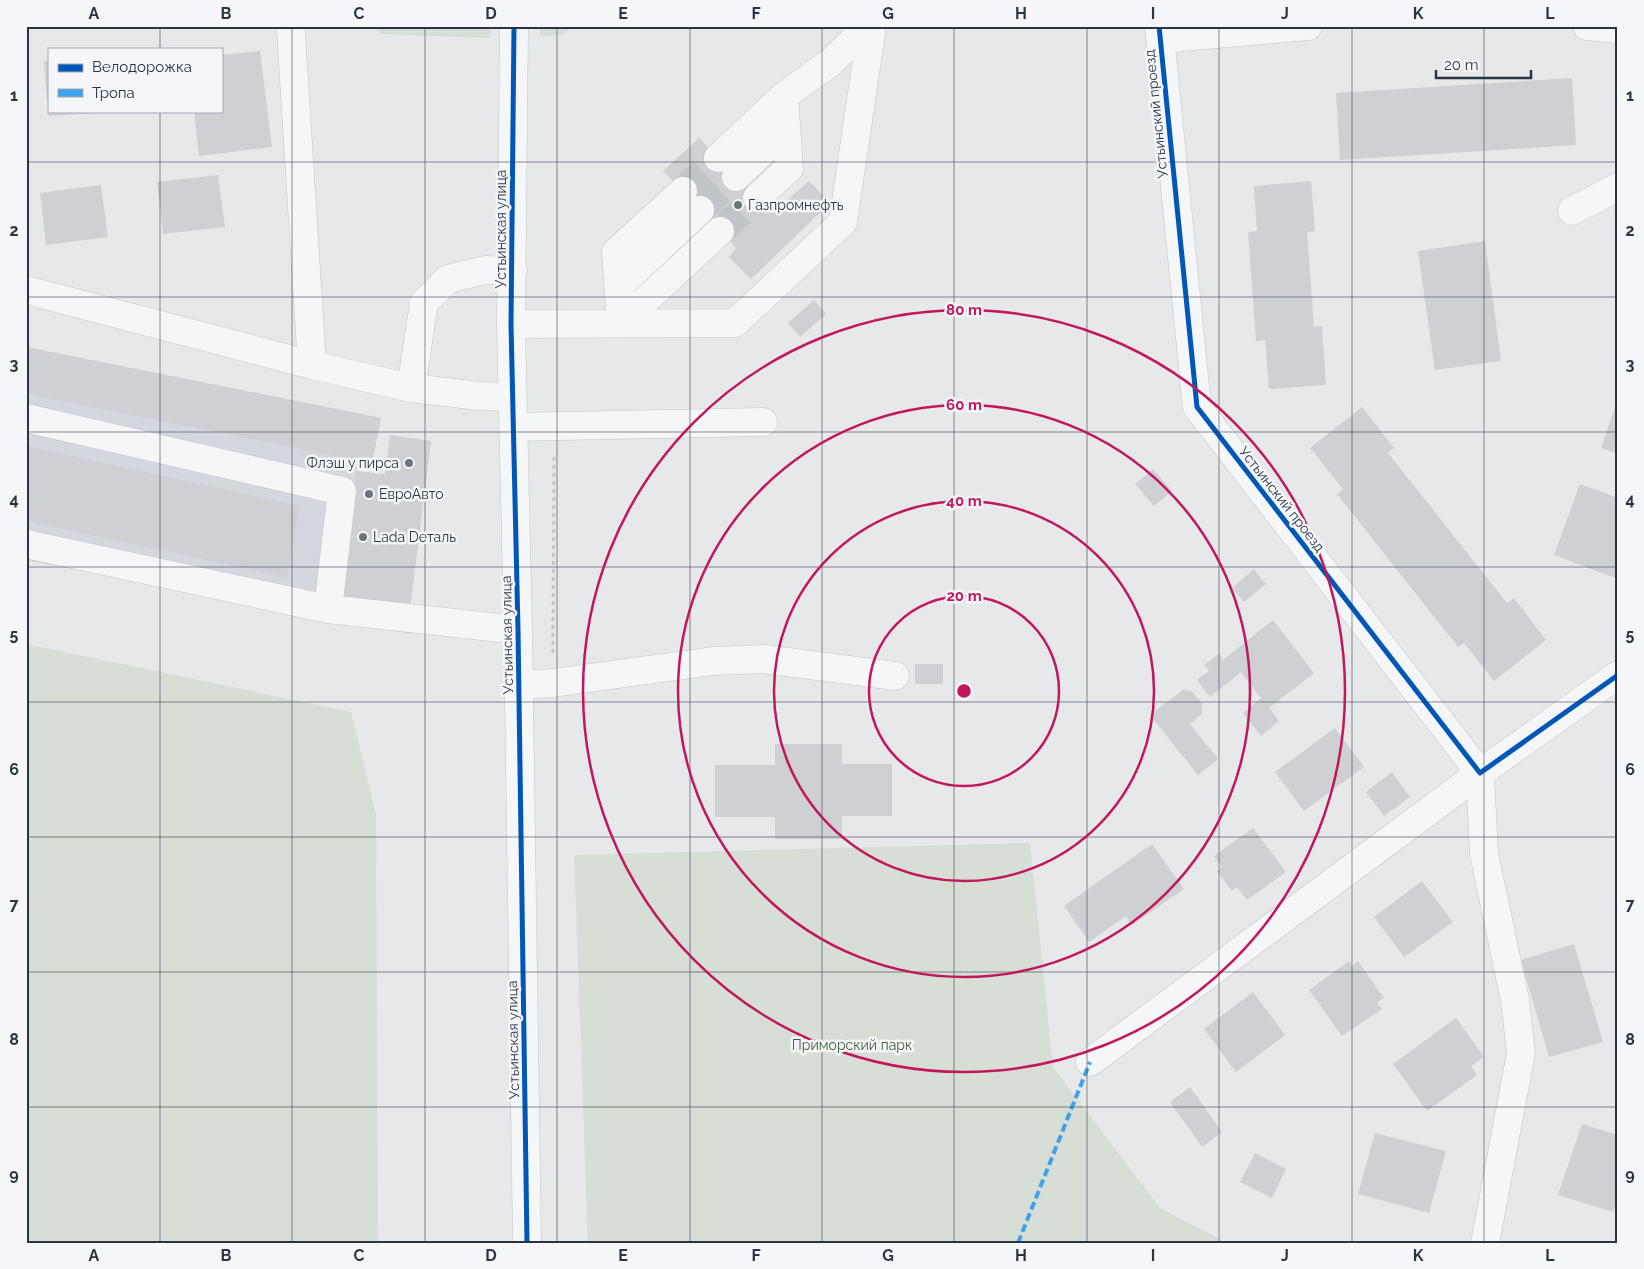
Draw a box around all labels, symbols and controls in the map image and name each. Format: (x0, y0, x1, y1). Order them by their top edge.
text: A (89, 4, 100, 23)
text: B (221, 4, 232, 23)
text: C (354, 4, 365, 23)
text: D (485, 4, 497, 23)
text: E (618, 4, 628, 23)
text: F (751, 4, 761, 23)
text: G (882, 4, 894, 23)
text: H (1015, 4, 1027, 23)
text: I (1151, 4, 1155, 23)
text: J (1281, 4, 1289, 23)
text: K (1413, 4, 1424, 23)
text: L (1545, 4, 1555, 23)
legend (48, 48, 222, 112)
scale bar (1436, 48, 1532, 80)
street label: Устьинский проезд (1141, 49, 1171, 179)
text: 20 m (1444, 56, 1479, 74)
text: Велодорожка (92, 58, 192, 76)
text: Тропа (92, 84, 135, 102)
text: 1 (10, 86, 18, 105)
text: 1 (1626, 86, 1634, 105)
street label: Устьинская улица (493, 170, 509, 288)
place label: Газпромнефть (748, 197, 844, 213)
marker: Газпромнефть (732, 199, 744, 211)
text: 2 (9, 221, 19, 240)
text: 2 (1625, 221, 1635, 240)
text: 80 m (946, 301, 982, 319)
text: 3 (10, 355, 19, 374)
text: 3 (1626, 355, 1635, 374)
text: 60 m (946, 396, 982, 414)
street label: Устьинский проезд (1236, 443, 1328, 555)
place label: Флэш у пирса (307, 455, 399, 471)
marker: Флэш у пирса (403, 457, 415, 469)
place label: ЕвроАвто (379, 486, 444, 502)
marker: ЕвроАвто (363, 488, 375, 500)
text: 4 (9, 490, 19, 509)
text: 4 (1625, 490, 1635, 509)
text: 40 m (946, 492, 982, 510)
place label: Lada Dеталь (373, 529, 456, 545)
marker: Lada Dеталь (357, 531, 369, 543)
street label: Устьинская улица (498, 575, 516, 695)
text: 20 m (946, 587, 982, 605)
text: 5 (10, 625, 19, 644)
text: 5 (1626, 625, 1635, 644)
centre of rings (955, 682, 973, 700)
text: 6 (9, 760, 19, 779)
text: 6 (1625, 760, 1635, 779)
text: 7 (10, 895, 19, 914)
text: 7 (1626, 895, 1635, 914)
street label: Устьинская улица (504, 980, 522, 1100)
text: 8 (9, 1030, 19, 1049)
text: 8 (1625, 1030, 1635, 1049)
park label: Приморский парк (792, 1037, 912, 1053)
text: 9 (9, 1165, 19, 1184)
text: 9 (1625, 1165, 1635, 1184)
text: A (89, 1246, 100, 1265)
text: B (221, 1246, 232, 1265)
text: C (354, 1246, 365, 1265)
text: D (485, 1246, 497, 1265)
text: E (618, 1246, 628, 1265)
text: F (751, 1246, 761, 1265)
text: G (882, 1246, 894, 1265)
text: H (1015, 1246, 1027, 1265)
text: I (1151, 1246, 1155, 1265)
text: J (1281, 1246, 1289, 1265)
text: K (1413, 1246, 1424, 1265)
text: L (1545, 1246, 1555, 1265)

